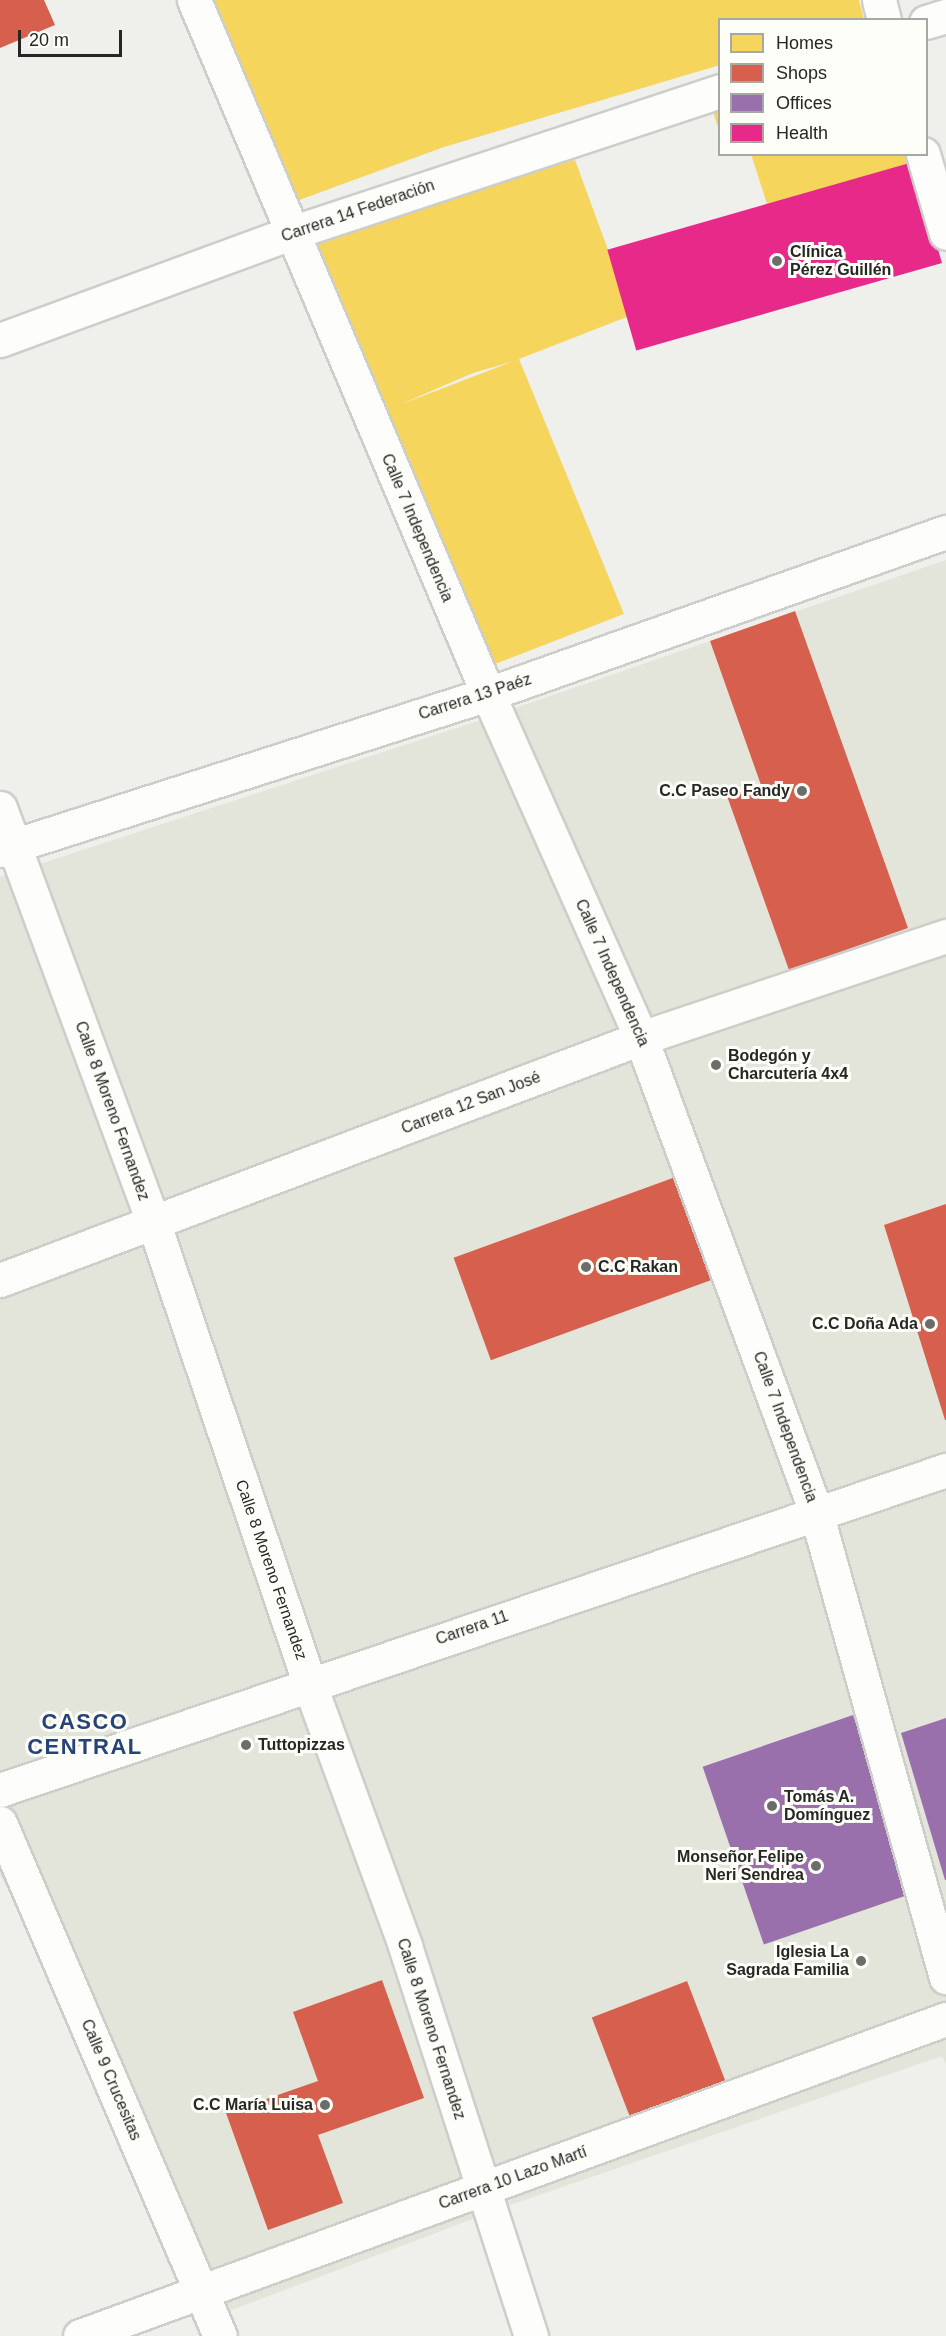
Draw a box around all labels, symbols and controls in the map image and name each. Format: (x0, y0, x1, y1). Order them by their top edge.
scale bar (21, 18, 124, 56)
legend (718, 18, 928, 156)
text: 20 m (29, 30, 69, 50)
text: Homes (776, 33, 833, 53)
text: Shops (776, 63, 827, 83)
text: Offices (776, 93, 832, 113)
text: Health (776, 123, 828, 143)
street label: Carrera 14 Federación (279, 176, 437, 246)
place label: Clínica Pérez Guillén (790, 242, 891, 280)
marker: Clínica Pérez Guillén (768, 252, 786, 270)
street label: Calle 7 Independencia (377, 451, 457, 605)
street label: Carrera 13 Paéz (416, 670, 534, 724)
place label: C.C Paseo Fandy (659, 781, 790, 801)
marker: C.C Paseo Fandy (795, 784, 809, 798)
street label: Calle 7 Independencia (571, 896, 653, 1050)
street label: Calle 8 Moreno Fernandez (71, 1019, 153, 1203)
place label: Bodegón y Charcutería 4x4 (728, 1046, 848, 1084)
marker: Bodegón y Charcutería 4x4 (709, 1058, 723, 1072)
street label: Carrera 12 San José (399, 1068, 543, 1138)
place label: C.C Rakan (598, 1257, 678, 1277)
marker: C.C Rakan (579, 1260, 593, 1274)
place label: C.C Doña Ada (811, 1314, 918, 1334)
marker: C.C Doña Ada (923, 1317, 937, 1331)
street label: Calle 7 Independencia (749, 1349, 821, 1505)
street label: Calle 8 Moreno Fernandez (231, 1477, 311, 1663)
street label: Carrera 11 (433, 1607, 511, 1649)
district label: CASCO CENTRAL (27, 1708, 143, 1760)
place label: Tuttopizzas (258, 1735, 345, 1755)
marker: Tuttopizzas (239, 1738, 253, 1752)
place label: Tomás A. Domínguez (784, 1787, 870, 1825)
marker: Tomás A. Domínguez (765, 1799, 779, 1813)
place label: Monseñor Felipe Neri Sendrea (677, 1847, 804, 1885)
marker: Monseñor Felipe Neri Sendrea (809, 1859, 823, 1873)
street label: Calle 8 Moreno Fernandez (393, 1936, 469, 2122)
place label: Iglesia La Sagrada Familia (726, 1942, 849, 1980)
marker: Iglesia La Sagrada Familia (854, 1954, 868, 1968)
street label: Calle 9 Crucesitas (77, 2016, 145, 2144)
place label: C.C María Luisa (193, 2095, 313, 2115)
marker: C.C María Luisa (318, 2098, 332, 2112)
street label: Carrera 10 Lazo Martí (436, 2142, 590, 2214)

